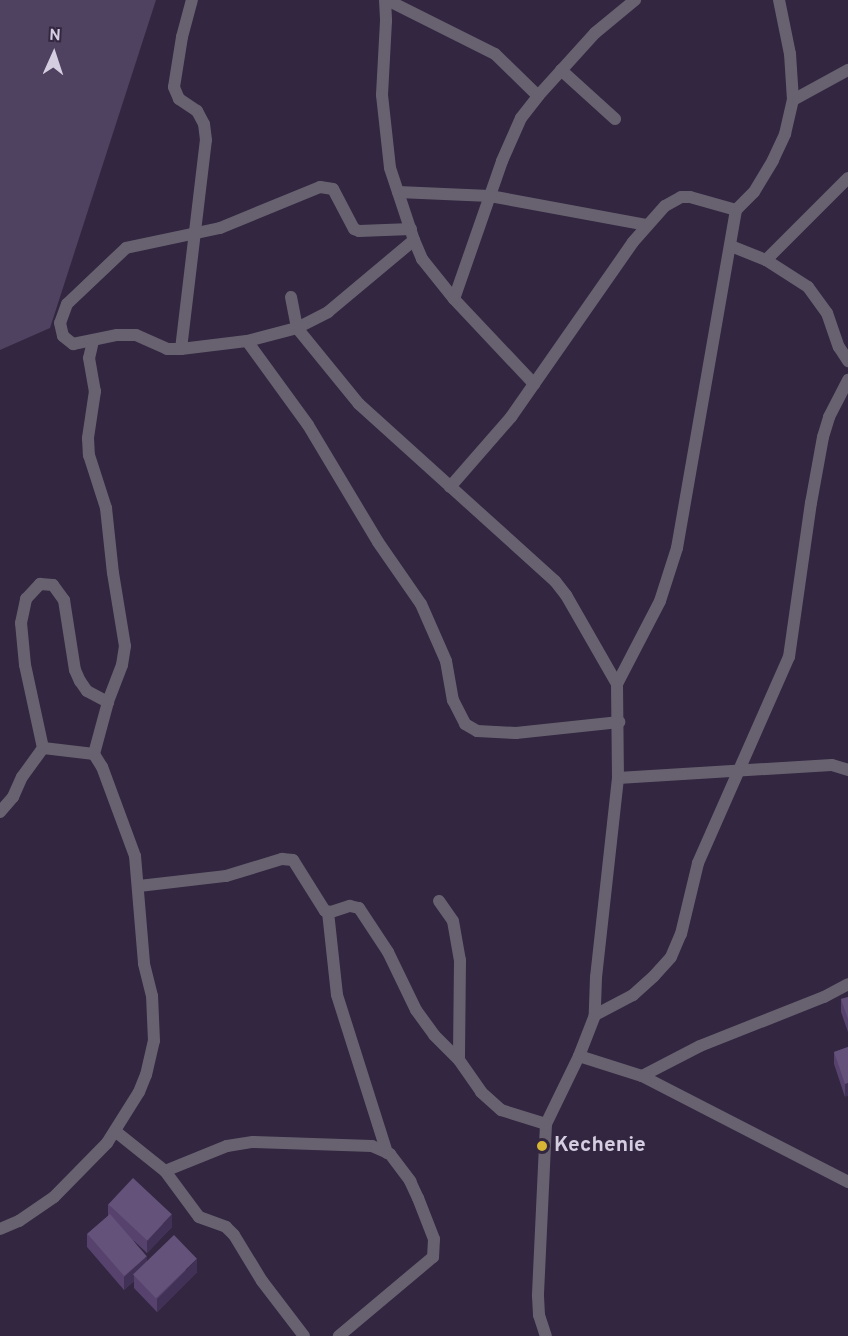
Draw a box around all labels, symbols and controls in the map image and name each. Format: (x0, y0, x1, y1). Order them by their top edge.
north arrow (24, 24, 84, 84)
text: N (49, 26, 61, 46)
place label: Kechenie (554, 1133, 646, 1159)
marker: Kechenie (535, 1139, 549, 1153)

